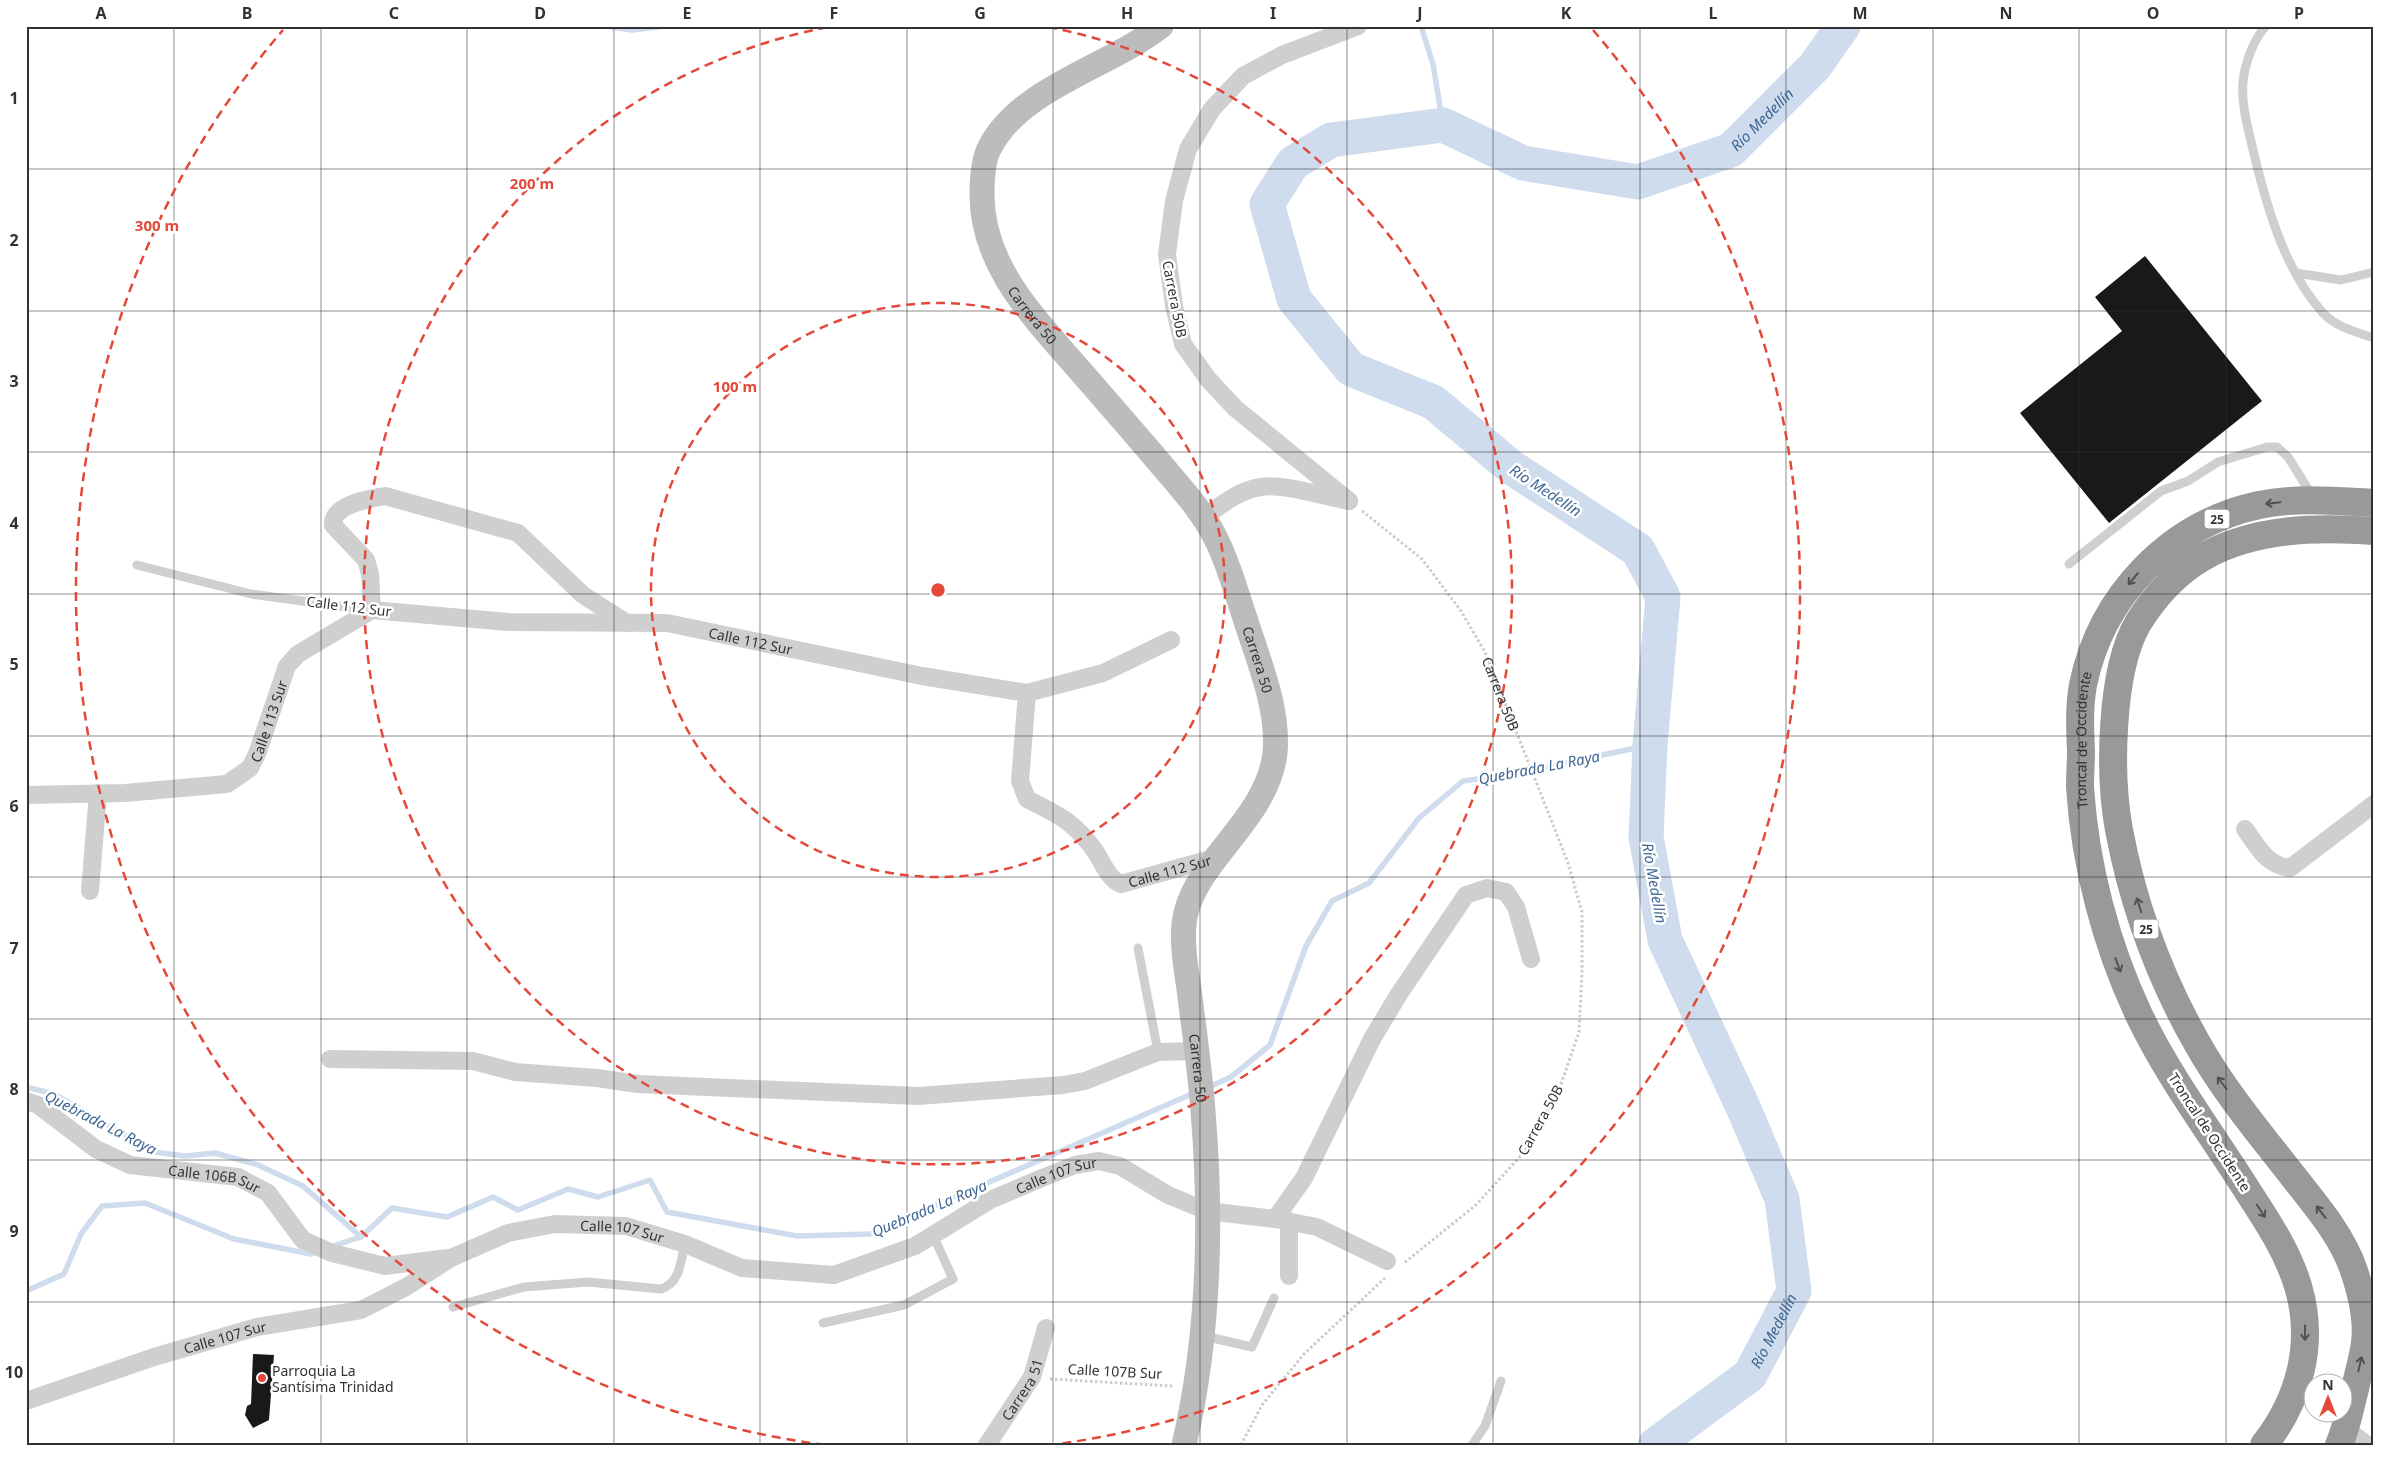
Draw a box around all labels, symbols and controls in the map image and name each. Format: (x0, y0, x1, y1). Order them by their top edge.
text: A (95, 2, 107, 24)
text: B (242, 2, 252, 24)
text: C (389, 2, 399, 24)
text: D (534, 2, 546, 24)
text: E (683, 2, 692, 24)
text: F (830, 2, 838, 24)
text: G (974, 2, 986, 24)
text: H (1121, 2, 1133, 24)
text: I (1270, 2, 1276, 24)
text: J (1415, 2, 1423, 24)
text: K (1561, 2, 1572, 24)
text: L (1709, 2, 1718, 24)
text: M (1852, 2, 1868, 24)
text: N (1999, 2, 2013, 24)
text: O (2147, 2, 2159, 24)
text: P (2294, 2, 2304, 24)
water label: Río Medellín (1726, 83, 1798, 155)
text: 1 (9, 87, 19, 109)
text: 200 m (510, 173, 554, 193)
text: 300 m (135, 215, 179, 235)
text: 2 (9, 229, 19, 251)
street label: Carrera 50B (1158, 259, 1192, 339)
street label: Carrera 50 (1004, 282, 1062, 348)
text: 3 (9, 370, 19, 392)
text: 100 m (713, 376, 757, 396)
water label: Río Medellín (1506, 459, 1586, 521)
one-way arrow (2265, 498, 2281, 508)
road number: 25 (2204, 509, 2230, 528)
text: 4 (9, 512, 19, 534)
one-way arrow (2128, 573, 2139, 586)
centre of rings (929, 581, 947, 599)
street label: Calle 112 Sur (306, 591, 393, 621)
street label: Calle 112 Sur (707, 622, 795, 658)
street label: Carrera 50 (1239, 624, 1278, 695)
text: 5 (9, 653, 19, 675)
street label: Carrera 50B (1478, 654, 1524, 733)
street label: Troncal de Occidente (2070, 669, 2095, 810)
street label: Calle 113 Sur (245, 677, 291, 765)
water label: Quebrada La Raya (1477, 745, 1602, 789)
text: 6 (9, 795, 19, 817)
water label: Río Medellín (1638, 841, 1672, 925)
street label: Calle 112 Sur (1126, 850, 1213, 891)
one-way arrow (2133, 898, 2143, 914)
road number: 25 (2134, 920, 2158, 939)
text: 7 (9, 937, 19, 959)
one-way arrow (2114, 957, 2124, 972)
street label: Carrera 50 (1185, 1033, 1212, 1103)
street label: Troncal de Occidente (2165, 1069, 2256, 1195)
one-way arrow (2216, 1077, 2227, 1090)
text: 8 (9, 1078, 19, 1100)
street label: Carrera 50B (1513, 1081, 1567, 1159)
water label: Quebrada La Raya (42, 1085, 161, 1159)
street label: Calle 107 Sur (1012, 1152, 1098, 1198)
street label: Calle 106B Sur (167, 1160, 264, 1197)
water label: Quebrada La Raya (868, 1175, 990, 1241)
one-way arrow (2256, 1204, 2266, 1218)
one-way arrow (2316, 1205, 2326, 1219)
street label: Calle 107 Sur (580, 1215, 667, 1247)
text: 9 (9, 1220, 19, 1242)
water label: Río Medellín (1745, 1290, 1801, 1371)
street label: Calle 107 Sur (181, 1316, 268, 1357)
one-way arrow (2300, 1324, 2310, 1341)
street label: Carrera 51 (996, 1356, 1046, 1424)
one-way arrow (2356, 1356, 2365, 1372)
street label: Calle 107B Sur (1067, 1359, 1163, 1383)
text: 10 (5, 1361, 23, 1383)
place label: Parroquia La Santísima Trinidad (272, 1361, 394, 1396)
marker: Parroquia La Santísima Trinidad (256, 1372, 268, 1384)
north arrow (2302, 1374, 2352, 1424)
text: N (2322, 1375, 2334, 1394)

